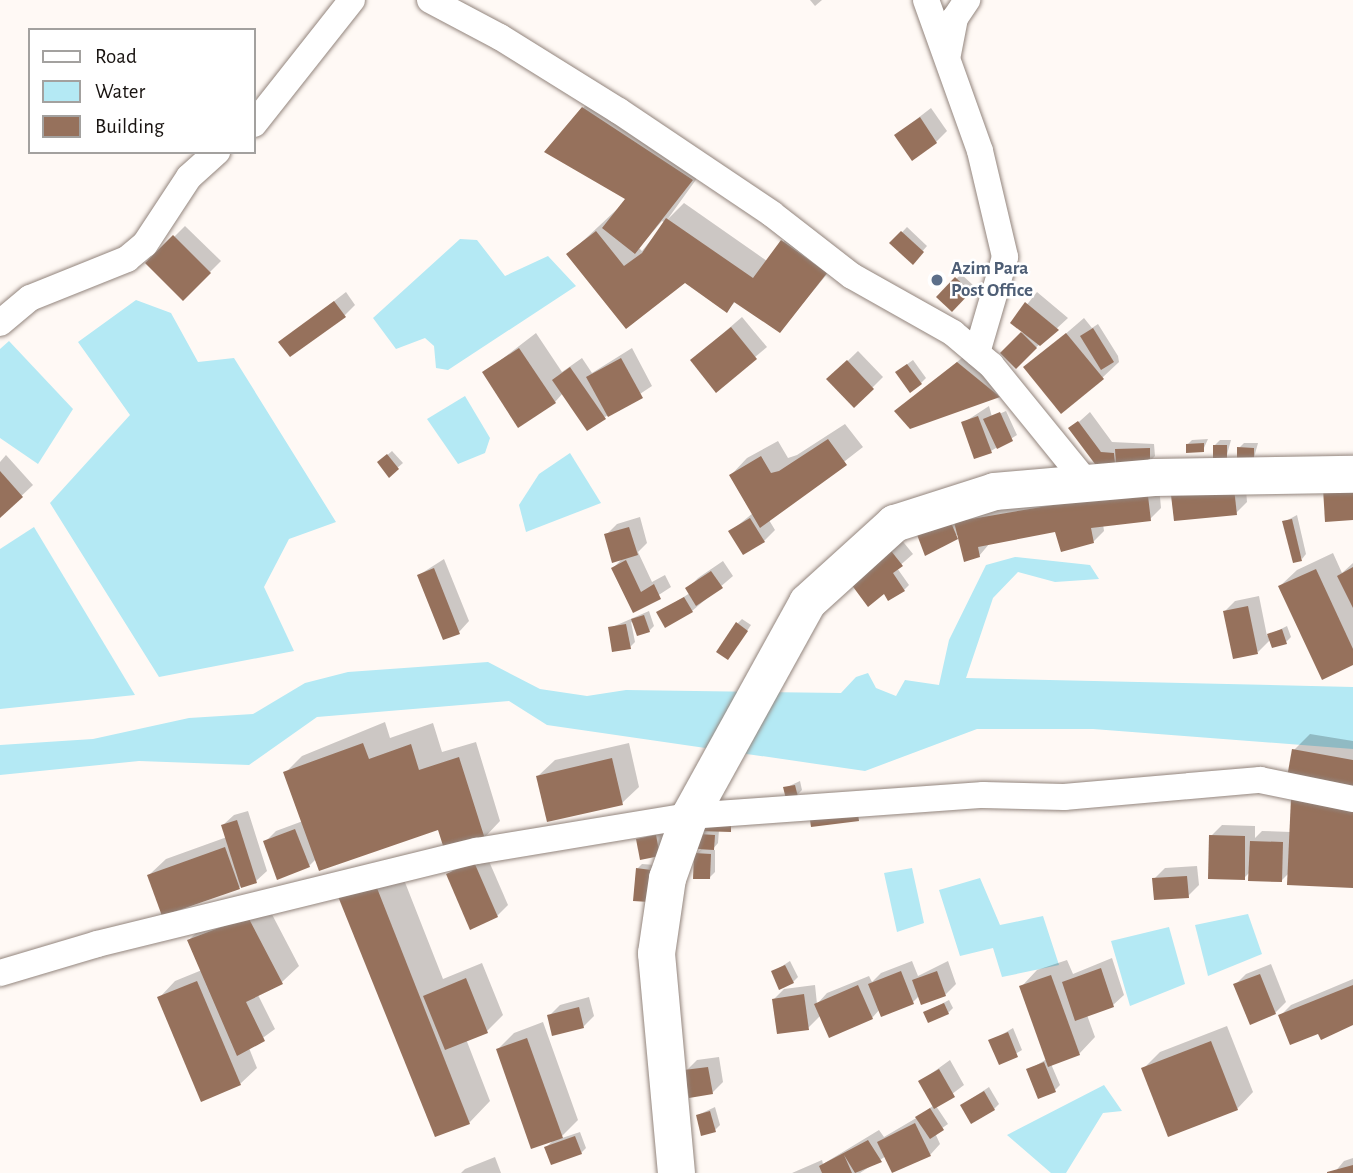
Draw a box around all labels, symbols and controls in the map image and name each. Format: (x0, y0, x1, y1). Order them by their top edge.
legend (28, 28, 256, 154)
text: Road (95, 46, 137, 67)
text: Water (95, 81, 145, 102)
text: Building (95, 116, 164, 137)
place label: Azim Para Post Office (951, 258, 1033, 302)
marker: Azim Para Post Office (929, 272, 945, 288)

